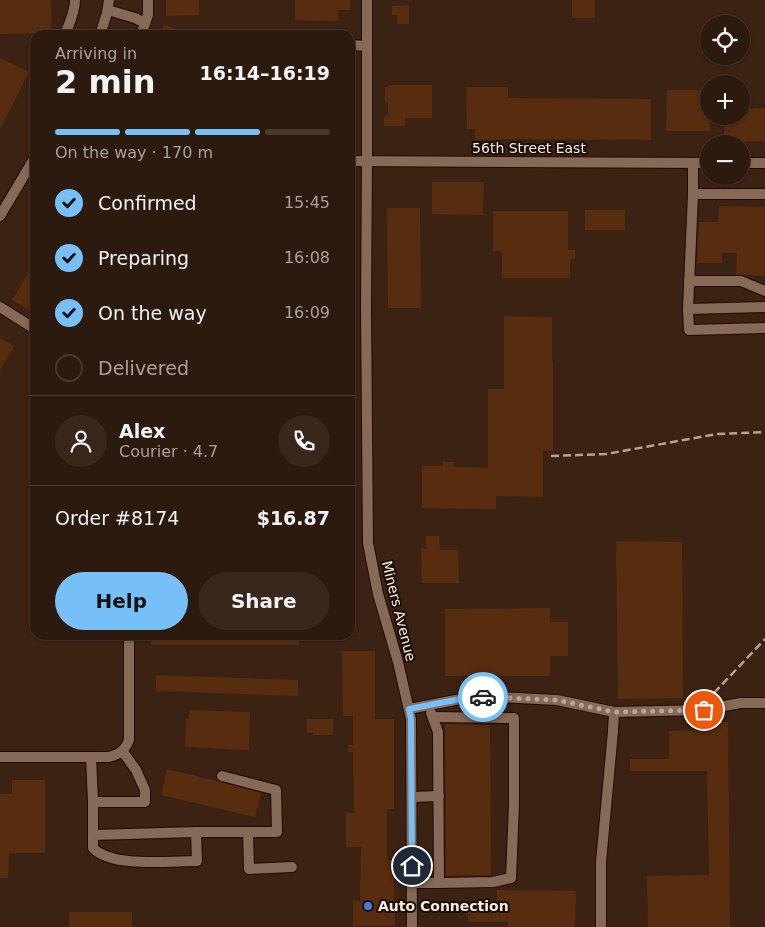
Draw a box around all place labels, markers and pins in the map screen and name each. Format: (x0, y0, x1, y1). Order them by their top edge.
pin (683, 689, 725, 731)
pin (391, 845, 433, 887)
place label: Auto Connection (378, 898, 509, 914)
marker: Auto Connection (362, 900, 374, 912)

